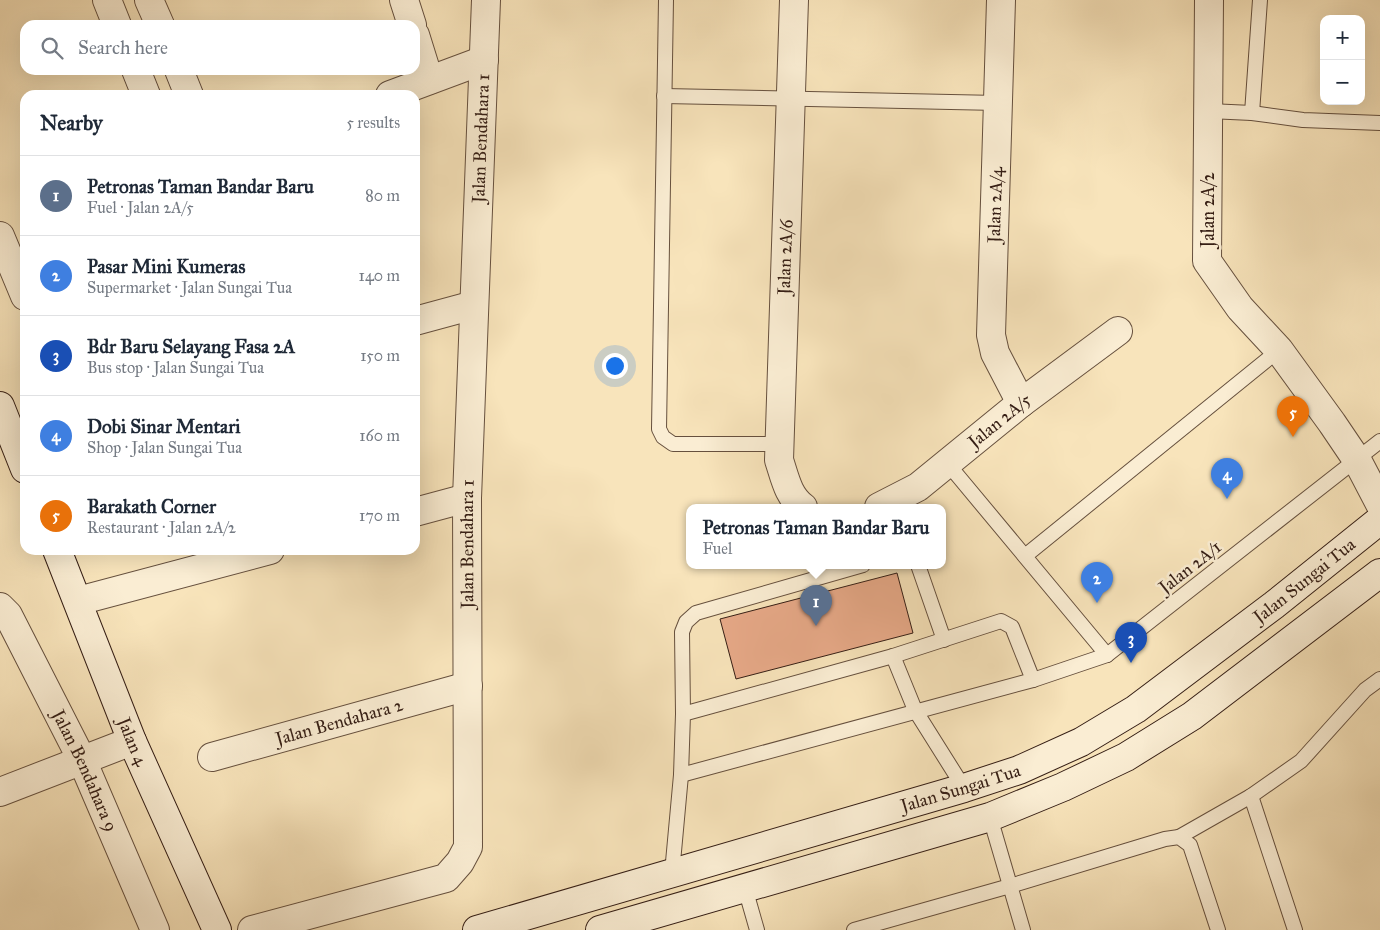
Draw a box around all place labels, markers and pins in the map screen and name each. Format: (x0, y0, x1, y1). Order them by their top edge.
pin: 5 (1277, 396, 1309, 437)
pin: 4 (1211, 458, 1243, 499)
pin: 2 (1081, 562, 1113, 603)
pin: 1 (800, 585, 832, 626)
pin: 3 (1115, 622, 1147, 663)

